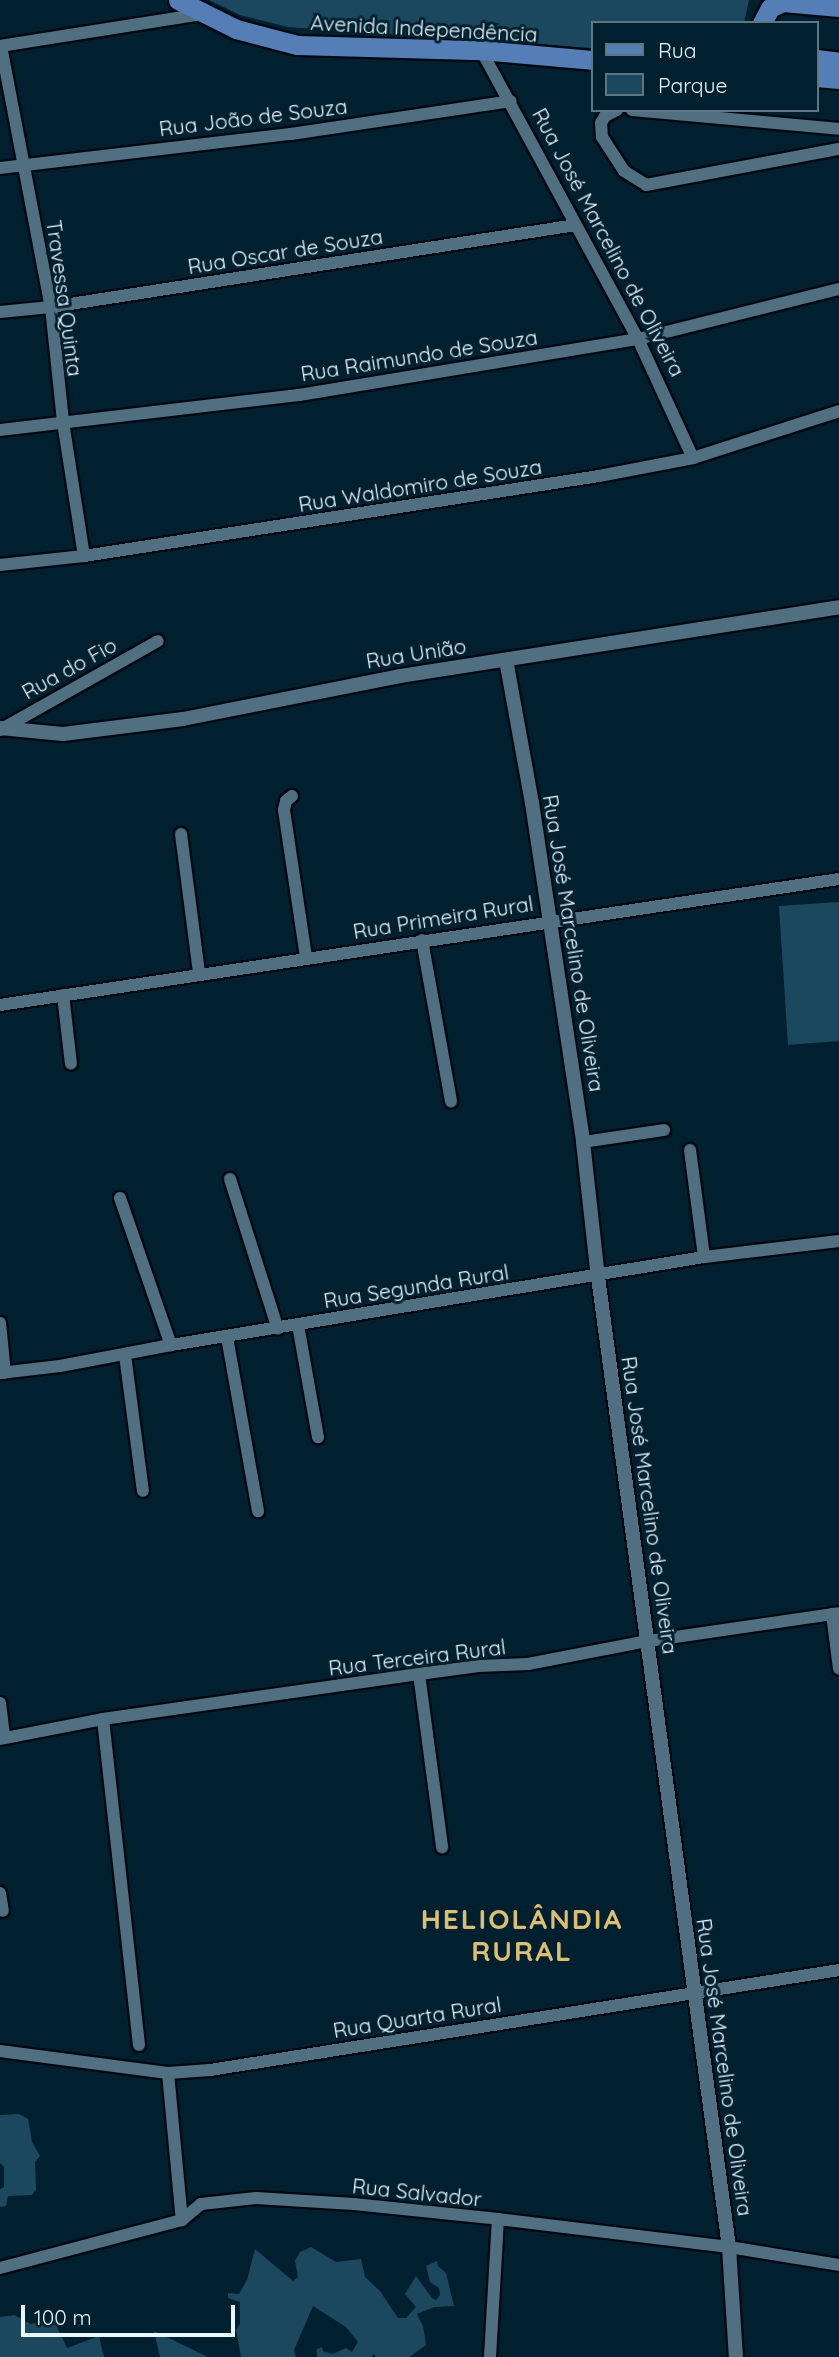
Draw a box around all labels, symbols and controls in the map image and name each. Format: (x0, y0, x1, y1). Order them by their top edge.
street label: Avenida Independência (310, 9, 538, 47)
legend (590, 21, 818, 112)
text: Rua (658, 37, 697, 63)
text: Parque (658, 72, 727, 98)
street label: Rua João de Souza (157, 93, 349, 141)
street label: Rua José Marcelino de Oliveira (527, 103, 691, 381)
street label: Travessa Quinta (42, 218, 88, 378)
street label: Rua Oscar de Souza (186, 223, 384, 279)
street label: Rua Raimundo de Souza (299, 324, 539, 386)
street label: Rua Waldomiro de Souza (296, 453, 544, 517)
street label: Rua do Fio (17, 632, 121, 704)
street label: Rua União (364, 633, 468, 673)
street label: Rua José Marcelino de Oliveira (538, 793, 610, 1093)
street label: Rua Primeira Rural (351, 890, 535, 944)
street label: Rua Segunda Rural (322, 1259, 510, 1313)
street label: Rua José Marcelino de Oliveira (617, 1355, 683, 1655)
street label: Rua Terceira Rural (327, 1634, 507, 1680)
district label: HELIOLÂNDIA RURAL (422, 1902, 622, 1968)
street label: Rua José Marcelino de Oliveira (692, 1917, 758, 2217)
street label: Rua Quarta Rural (331, 1991, 503, 2043)
street label: Rua Salvador (351, 2173, 483, 2211)
scale bar (24, 2290, 238, 2334)
text: 100 m (34, 2304, 92, 2330)

